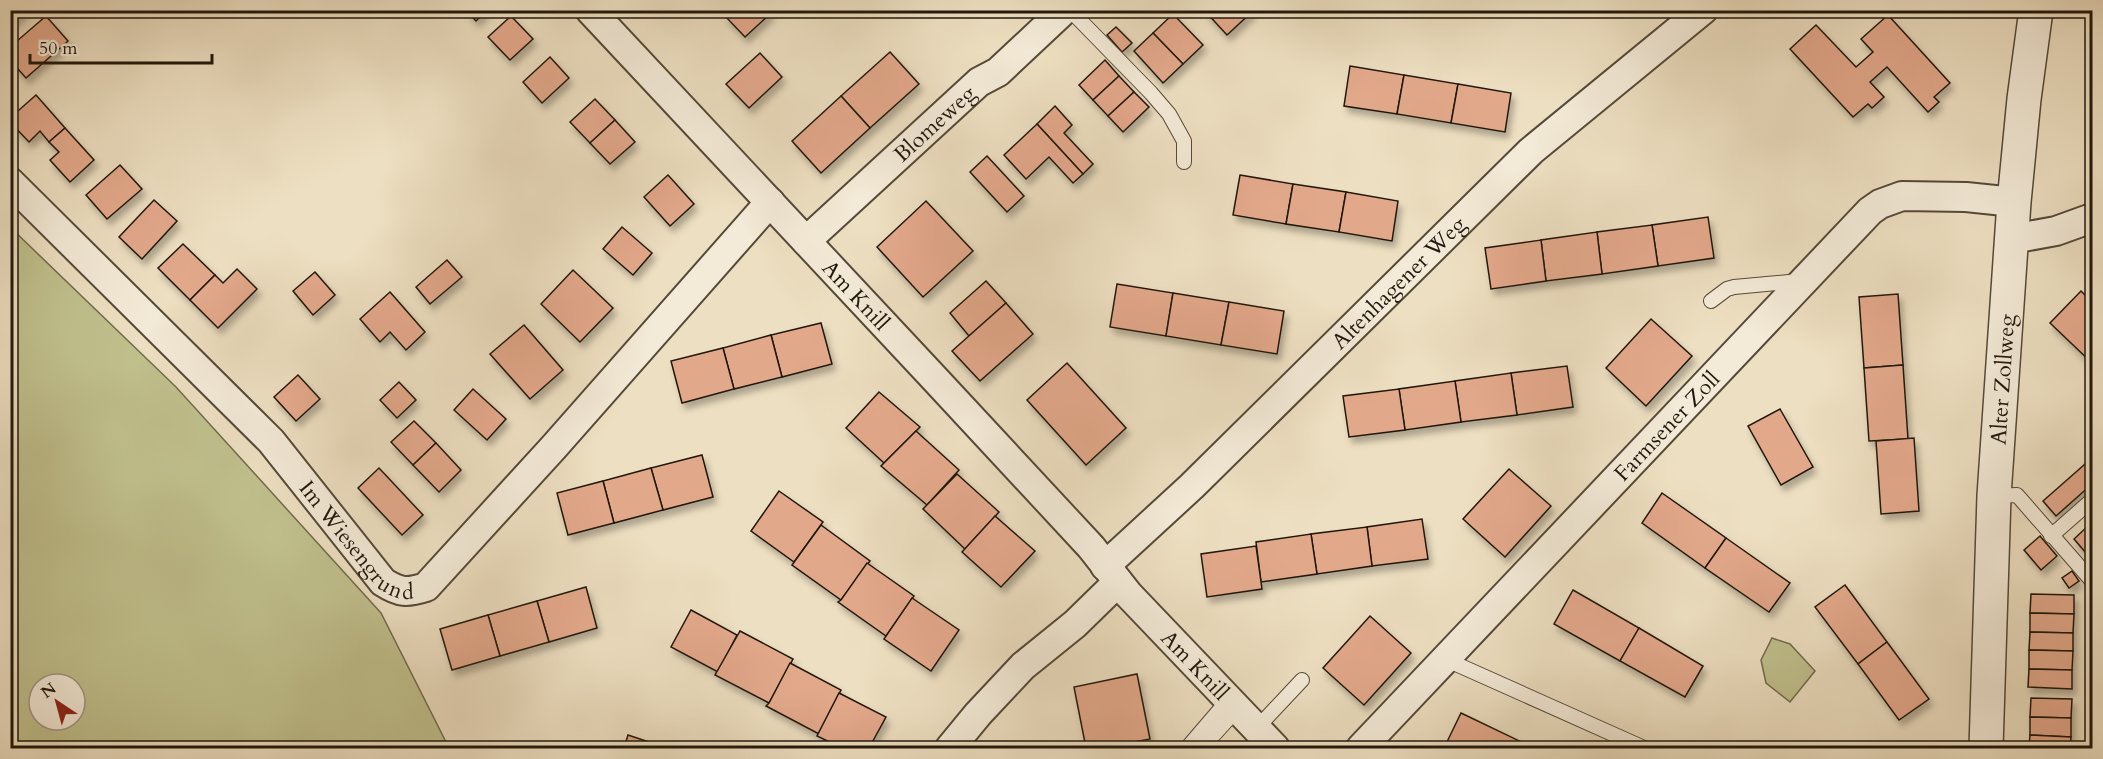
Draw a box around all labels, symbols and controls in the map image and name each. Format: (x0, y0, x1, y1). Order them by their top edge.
scale bar (30, 27, 212, 65)
text: 50 m (39, 36, 78, 61)
street label: Blomeweg (887, 78, 983, 169)
street label: Altenhagener Weg (1325, 209, 1473, 356)
street label: Am Knill (815, 254, 896, 338)
street label: Alter Zollweg (1984, 312, 2022, 446)
street label: Farmsener Zoll (1608, 365, 1727, 488)
street label: Im Wiesengrund (292, 474, 415, 607)
street label: Am Knill (1154, 624, 1236, 707)
north arrow (27, 672, 87, 732)
text: N (37, 678, 61, 704)

